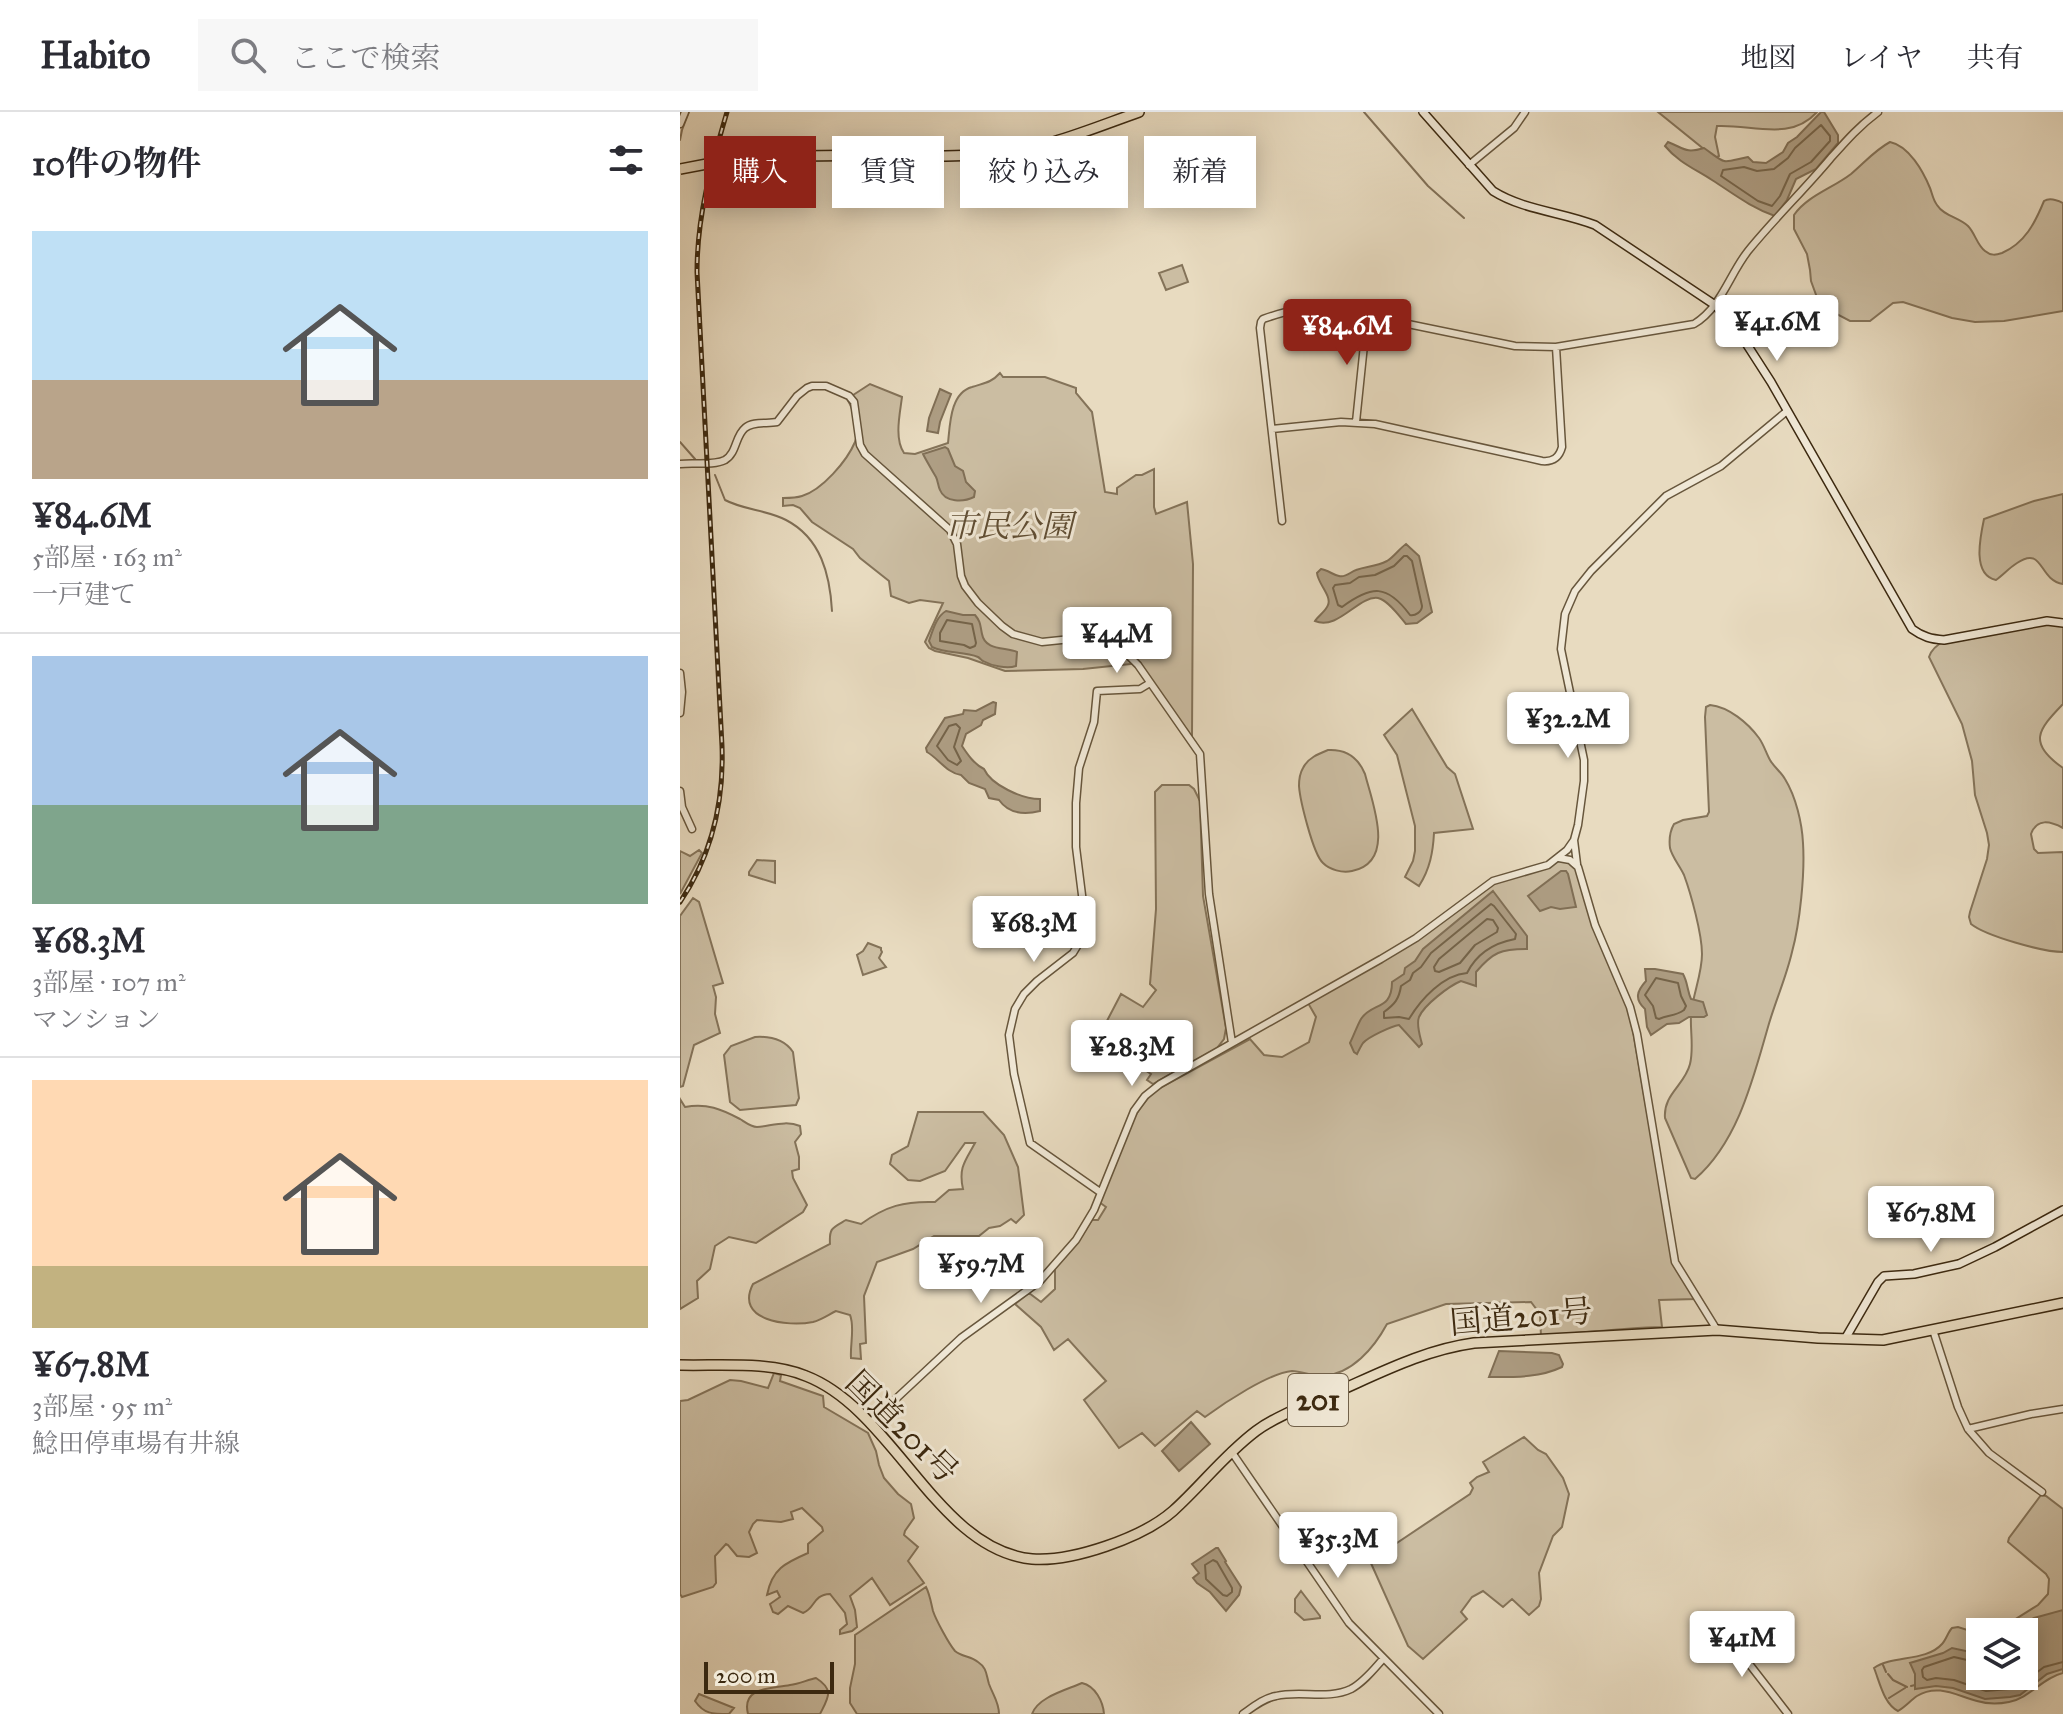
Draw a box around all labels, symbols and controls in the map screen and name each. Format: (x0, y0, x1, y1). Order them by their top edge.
search box (198, 19, 758, 91)
text: Habito (40, 32, 150, 78)
icon: search (226, 33, 270, 77)
text: ここで検索 (290, 40, 440, 76)
text: 地図 (1740, 40, 1796, 75)
text: レイヤ (1840, 40, 1923, 75)
text: 共有 (1967, 40, 2023, 75)
chip: 購入 (704, 136, 816, 208)
chip: 賃貸 (832, 136, 944, 208)
chip: 絞り込み (960, 136, 1128, 208)
chip: 新着 (1144, 136, 1256, 208)
icon: filters (604, 138, 648, 182)
text: 10件の物件 (32, 143, 201, 184)
icon: home (268, 283, 412, 427)
pin: ¥41.6M (1712, 295, 1842, 363)
pin: ¥84.6M (1282, 299, 1412, 367)
text: ¥41.6M (1733, 305, 1821, 337)
text: ¥84.6M (1301, 309, 1393, 341)
text: ¥84.6M (32, 495, 152, 536)
park label: 市民公園 (945, 507, 1078, 546)
text: 5部屋 · 163 m² (32, 541, 182, 573)
text: 一戸建て (32, 578, 136, 610)
pin: ¥44M (1070, 607, 1164, 675)
text: ¥44M (1081, 617, 1153, 649)
pin: ¥32.2M (1503, 692, 1633, 760)
text: ¥32.2M (1525, 702, 1611, 734)
icon: home (268, 708, 412, 852)
pin: ¥68.3M (969, 896, 1099, 964)
text: ¥68.3M (991, 906, 1077, 938)
text: ¥68.3M (32, 920, 146, 961)
text: 3部屋 · 107 m² (32, 966, 185, 998)
text: マンション (32, 1003, 161, 1035)
pin: ¥28.3M (1067, 1020, 1197, 1088)
text: ¥28.3M (1089, 1030, 1175, 1062)
icon: home (268, 1132, 412, 1276)
pin: ¥67.8M (1866, 1186, 1996, 1254)
text: ¥67.8M (1886, 1196, 1976, 1228)
pin: ¥59.7M (916, 1237, 1046, 1305)
text: ¥59.7M (937, 1247, 1025, 1279)
street label: 国道201号 (1448, 1291, 1594, 1343)
text: ¥67.8M (32, 1344, 150, 1385)
street label: 国道201号 (838, 1363, 966, 1491)
road number: 201 (1288, 1374, 1348, 1426)
text: 3部屋 · 95 m² (32, 1390, 172, 1422)
text: 鯰田停車場有井線 (32, 1427, 240, 1459)
pin: ¥35.3M (1273, 1512, 1403, 1580)
text: ¥35.3M (1297, 1522, 1379, 1554)
pin: ¥41M (1695, 1611, 1789, 1679)
map controls (1966, 1618, 2038, 1690)
button: layers (1966, 1618, 2038, 1690)
text: ¥41M (1708, 1621, 1776, 1653)
scale bar (704, 1658, 834, 1694)
text: 200 m (716, 1662, 776, 1689)

